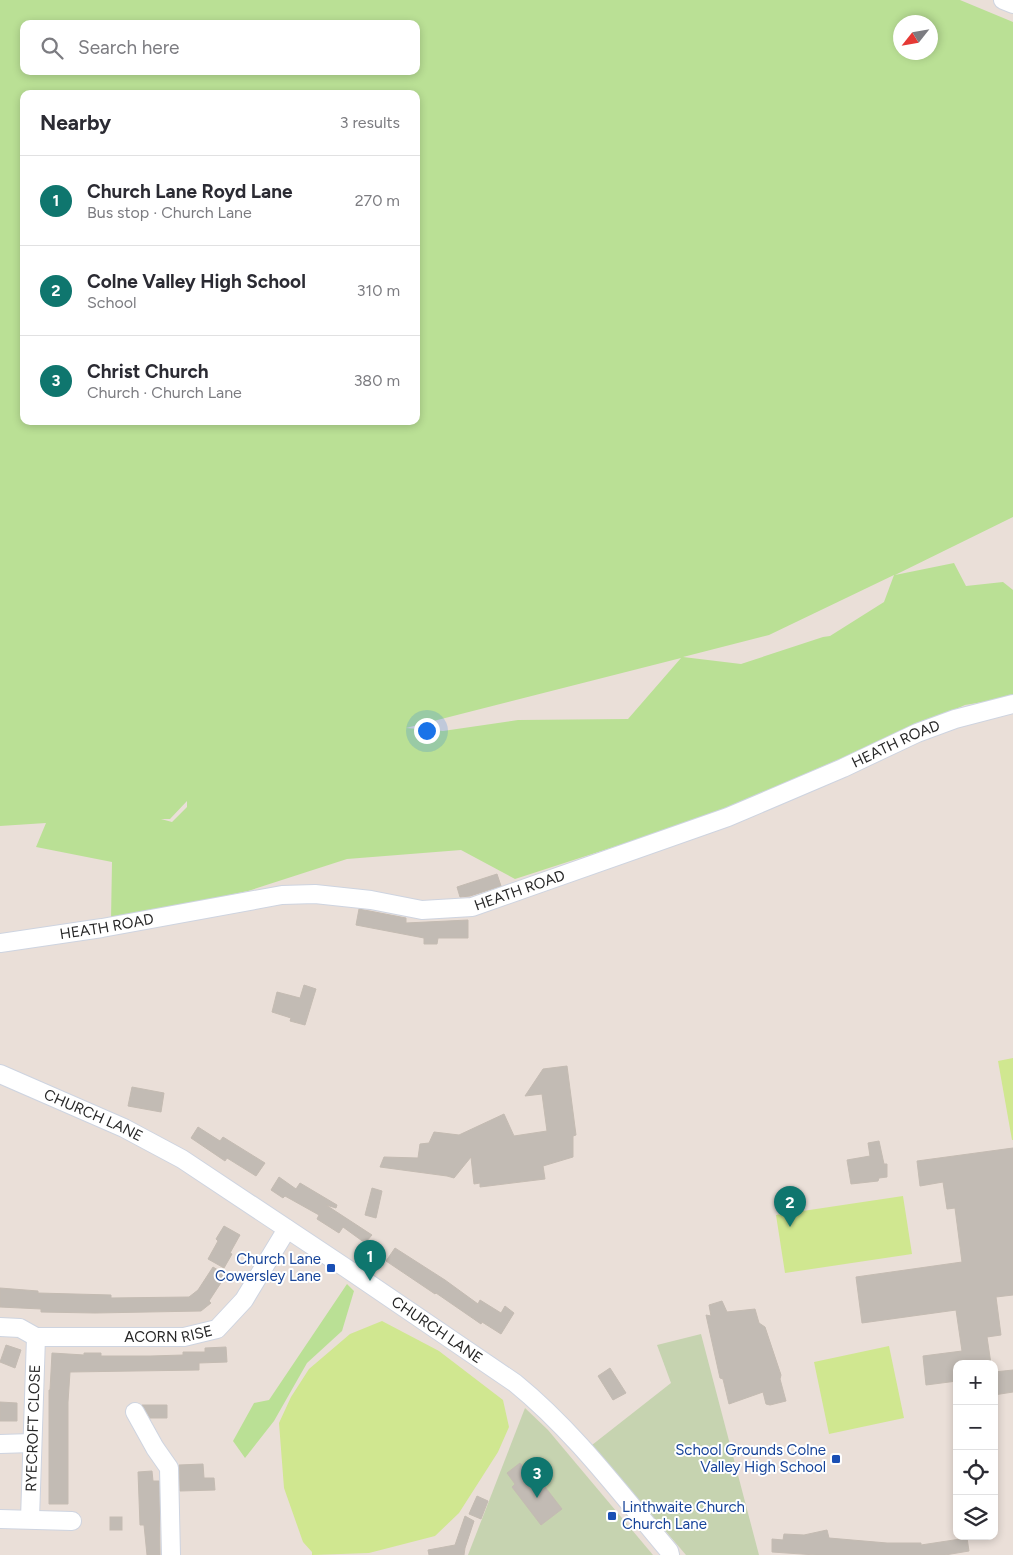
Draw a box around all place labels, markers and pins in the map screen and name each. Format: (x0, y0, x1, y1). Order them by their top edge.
pin: 2 (774, 1186, 806, 1227)
pin: 1 (354, 1240, 386, 1281)
place label: Church Lane Cowersley Lane (215, 1250, 321, 1285)
marker: Church Lane Cowersley Lane (325, 1262, 337, 1274)
place label: School Grounds Colne Valley High School (675, 1441, 826, 1476)
marker: School Grounds Colne Valley High School (830, 1453, 842, 1465)
pin: 3 (521, 1457, 553, 1498)
place label: Linthwaite Church Church Lane (622, 1498, 745, 1533)
marker: Linthwaite Church Church Lane (606, 1510, 618, 1522)

